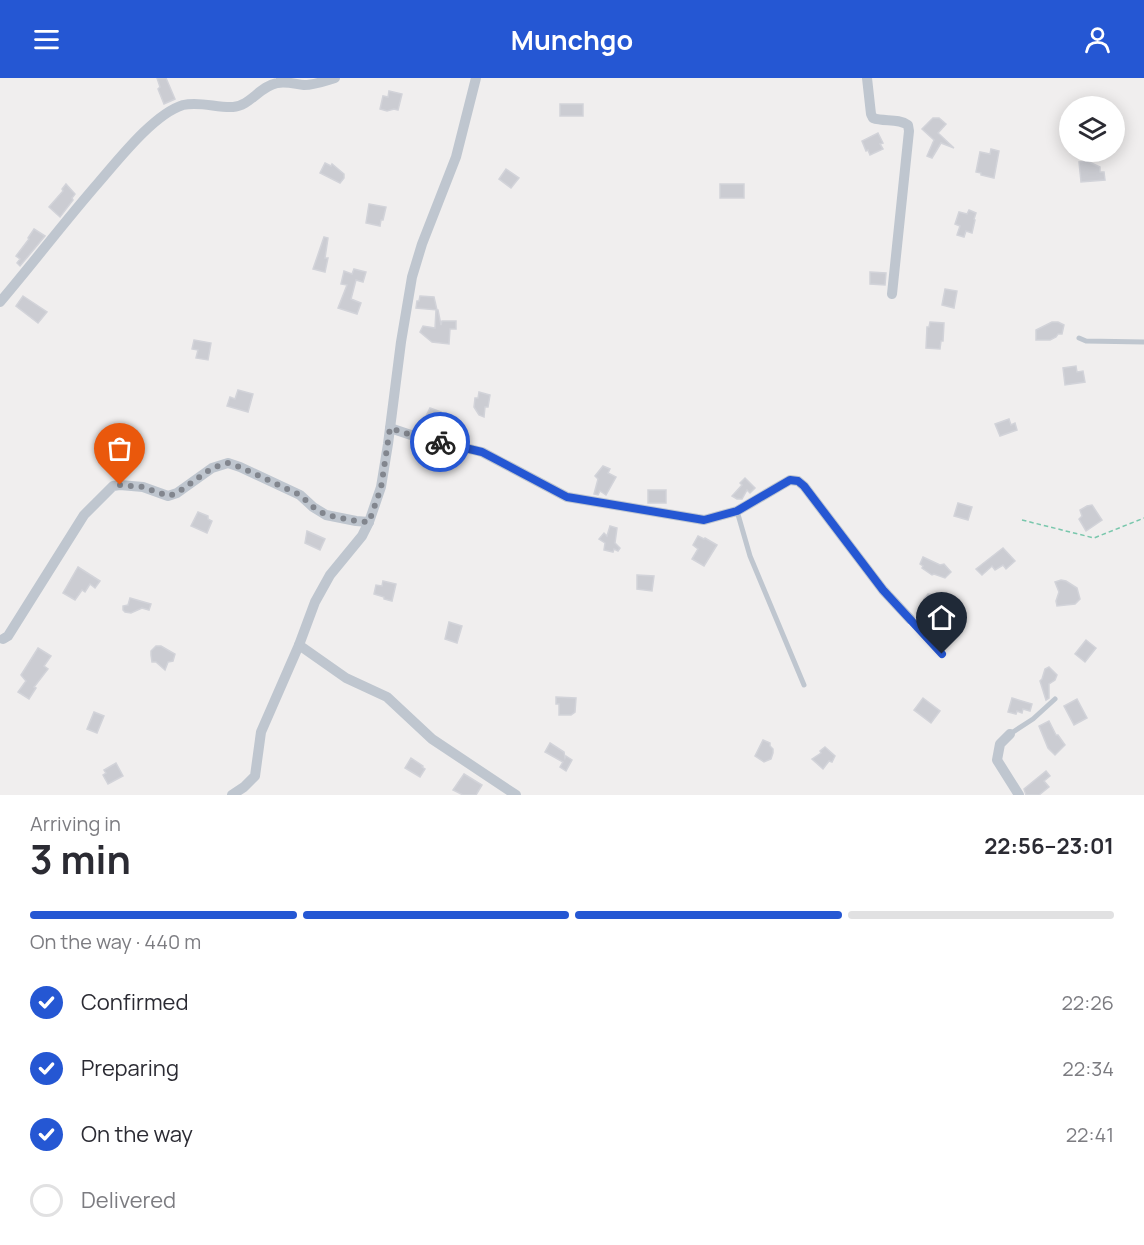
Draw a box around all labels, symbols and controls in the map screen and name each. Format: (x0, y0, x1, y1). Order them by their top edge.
text: Munchgo (511, 21, 633, 58)
icon: menu (30, 23, 63, 56)
icon: person (1081, 23, 1114, 56)
map controls (1059, 96, 1125, 162)
button: layers (1059, 96, 1125, 162)
courier (410, 412, 470, 472)
pin (94, 423, 145, 485)
icon: bike (424, 426, 457, 459)
icon: bag (103, 432, 136, 465)
pin (916, 592, 967, 654)
icon: home (925, 601, 958, 634)
text: Arriving in (30, 810, 121, 837)
text: 22:56–23:01 (984, 831, 1114, 861)
text: 3 min (30, 832, 131, 886)
text: On the way · 440 m (30, 928, 201, 955)
icon: check (30, 986, 63, 1019)
text: Confirmed (81, 987, 189, 1017)
text: 22:26 (1061, 989, 1114, 1016)
icon: check (30, 1052, 63, 1085)
text: Preparing (81, 1053, 179, 1083)
text: 22:34 (1062, 1055, 1114, 1082)
icon: check (30, 1118, 63, 1151)
text: On the way (81, 1119, 193, 1149)
text: 22:41 (1066, 1121, 1114, 1148)
text: Delivered (81, 1185, 176, 1215)

